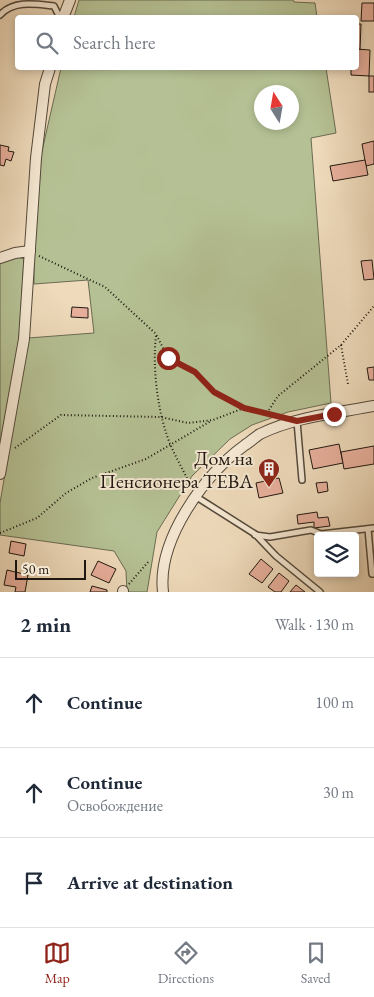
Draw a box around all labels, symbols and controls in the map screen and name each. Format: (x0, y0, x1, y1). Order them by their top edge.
search box (15, 15, 359, 70)
icon: search (33, 29, 61, 57)
text: Search here (73, 30, 155, 55)
north arrow (254, 85, 299, 130)
route start (157, 347, 180, 370)
route end (323, 403, 346, 426)
place label: Дом на Пенсионера ТЕВА (99, 445, 253, 494)
building icon: Дом на Пенсионера ТЕВА (257, 457, 281, 488)
map controls (314, 532, 359, 577)
button: layers (314, 532, 359, 577)
scale bar (15, 557, 86, 580)
text: 50 m (22, 560, 49, 578)
text: 2 min (20, 611, 71, 638)
text: Walk · 130 m (275, 614, 354, 635)
icon: ahead (20, 689, 48, 717)
text: Continue (67, 690, 142, 715)
text: 100 m (315, 692, 354, 713)
text: Continue (67, 770, 142, 795)
icon: ahead (20, 779, 48, 807)
text: 30 m (323, 782, 354, 803)
text: Освобождение (67, 795, 163, 816)
icon: arrive (20, 869, 48, 897)
text: Arrive at destination (67, 870, 233, 895)
tab: Map (43, 939, 71, 987)
tab: Directions (158, 939, 214, 987)
tab: Saved (301, 939, 331, 987)

